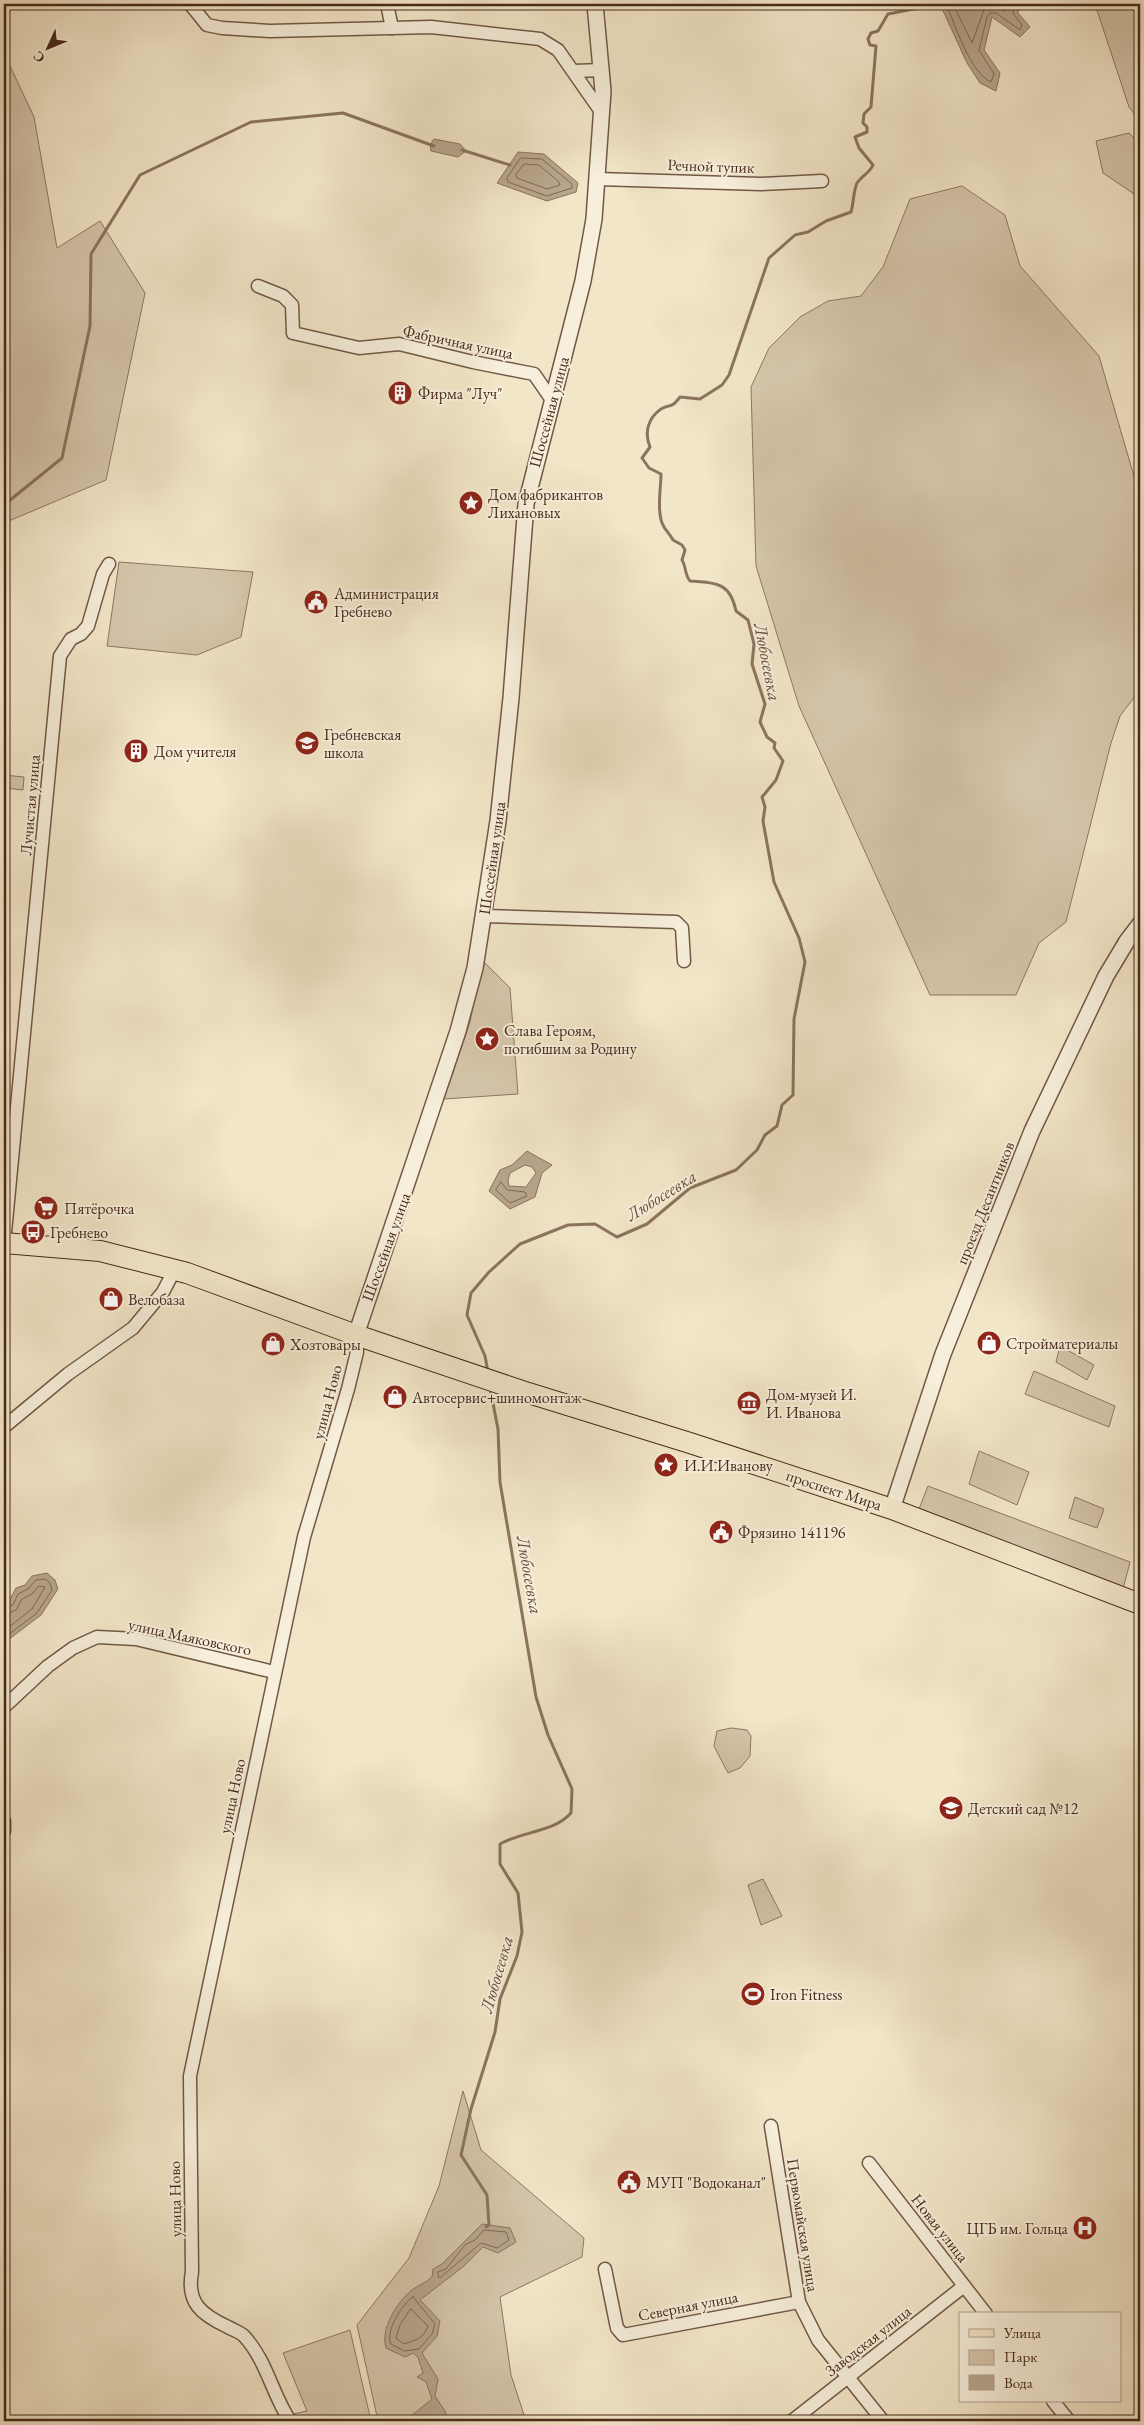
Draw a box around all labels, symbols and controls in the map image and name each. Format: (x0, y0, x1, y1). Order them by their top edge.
north arrow (22, 22, 72, 72)
text: С (29, 47, 49, 67)
street label: Речной тупик (667, 154, 755, 178)
street label: Фабричная улица (401, 320, 516, 364)
street label: Шоссейная улица (524, 354, 574, 470)
building icon: Фирма "Луч" (387, 380, 413, 406)
place label: Фирма "Луч" (418, 383, 503, 404)
place label: Дом фабрикантов Лихановых (488, 484, 603, 523)
place icon: Дом фабрикантов Лихановых (458, 490, 484, 516)
place label: Администрация Гребнево (333, 583, 439, 622)
public building icon: Администрация Гребнево (303, 589, 329, 615)
water label: Любосеевка (749, 620, 787, 703)
place label: Гребневская школа (324, 724, 401, 763)
school or university icon: Гребневская школа (294, 730, 320, 756)
building icon: Дом учителя (123, 738, 149, 764)
place label: Дом учителя (154, 741, 237, 762)
street label: Лучистая улица (15, 753, 45, 856)
street label: Шоссейная улица (474, 799, 510, 916)
place label: Слава Героям, погибшим за Родину (504, 1020, 638, 1059)
place icon: Слава Героям, погибшим за Родину (474, 1026, 500, 1052)
street label: проезд Десантников (951, 1138, 1019, 1267)
water label: Любосеевка (621, 1164, 701, 1226)
street label: Шоссейная улица (357, 1189, 416, 1304)
supermarket icon: Пятёрочка (33, 1195, 59, 1221)
place label: Пятёрочка (64, 1198, 135, 1219)
bus stop icon: Гребнево (20, 1219, 46, 1245)
place label: Гребнево (50, 1222, 108, 1243)
shop icon: Велобаза (98, 1286, 124, 1312)
place label: Велобаза (128, 1289, 186, 1310)
shop icon: Стройматериалы (976, 1330, 1002, 1356)
shop icon: Хозтовары (260, 1331, 286, 1357)
place label: Стройматериалы (1006, 1333, 1119, 1354)
place label: Хозтовары (289, 1334, 361, 1355)
street label: улица Ново (307, 1362, 347, 1441)
shop icon: Автосервис+шиномонтаж (382, 1384, 408, 1410)
place label: Дом-музей И. И. Иванова (766, 1384, 857, 1423)
place label: Автосервис+шиномонтаж (411, 1387, 582, 1408)
museum icon: Дом-музей И. И. Иванова (736, 1390, 762, 1416)
place icon: И.И.Иванову (653, 1452, 679, 1478)
place label: И.И.Иванову (684, 1455, 774, 1476)
street label: проспект Мира (783, 1465, 885, 1516)
public building icon: Фрязино 141196 (708, 1519, 734, 1545)
place label: Фрязино 141196 (738, 1522, 846, 1543)
water label: Любосеевка (512, 1533, 548, 1616)
street label: улица Маяковского (127, 1614, 254, 1660)
street label: улица Ново (214, 1757, 250, 1835)
school or university icon: Детский сад №12 (938, 1795, 964, 1821)
place label: Детский сад №12 (968, 1798, 1079, 1819)
water label: Любосеевка (474, 1933, 518, 2016)
sports icon: Iron Fitness (740, 1981, 766, 2007)
place label: Iron Fitness (770, 1984, 843, 2005)
street label: Первомайская улица (782, 2157, 824, 2294)
street label: улица Ново (164, 2161, 186, 2237)
public building icon: МУП "Водоканал" (616, 2169, 642, 2195)
place label: МУП "Водоканал" (646, 2172, 766, 2193)
street label: Новая улица (907, 2189, 974, 2267)
hospital icon: ЦГБ им. Гольца (1072, 2215, 1098, 2241)
place label: ЦГБ им. Гольца (966, 2218, 1069, 2239)
street label: Северная улица (636, 2286, 740, 2326)
street label: Заводская улица (821, 2300, 916, 2381)
legend (959, 2312, 1122, 2402)
text: Улица (1003, 2323, 1041, 2342)
text: Парк (1004, 2347, 1037, 2366)
text: Вода (1004, 2373, 1033, 2392)

